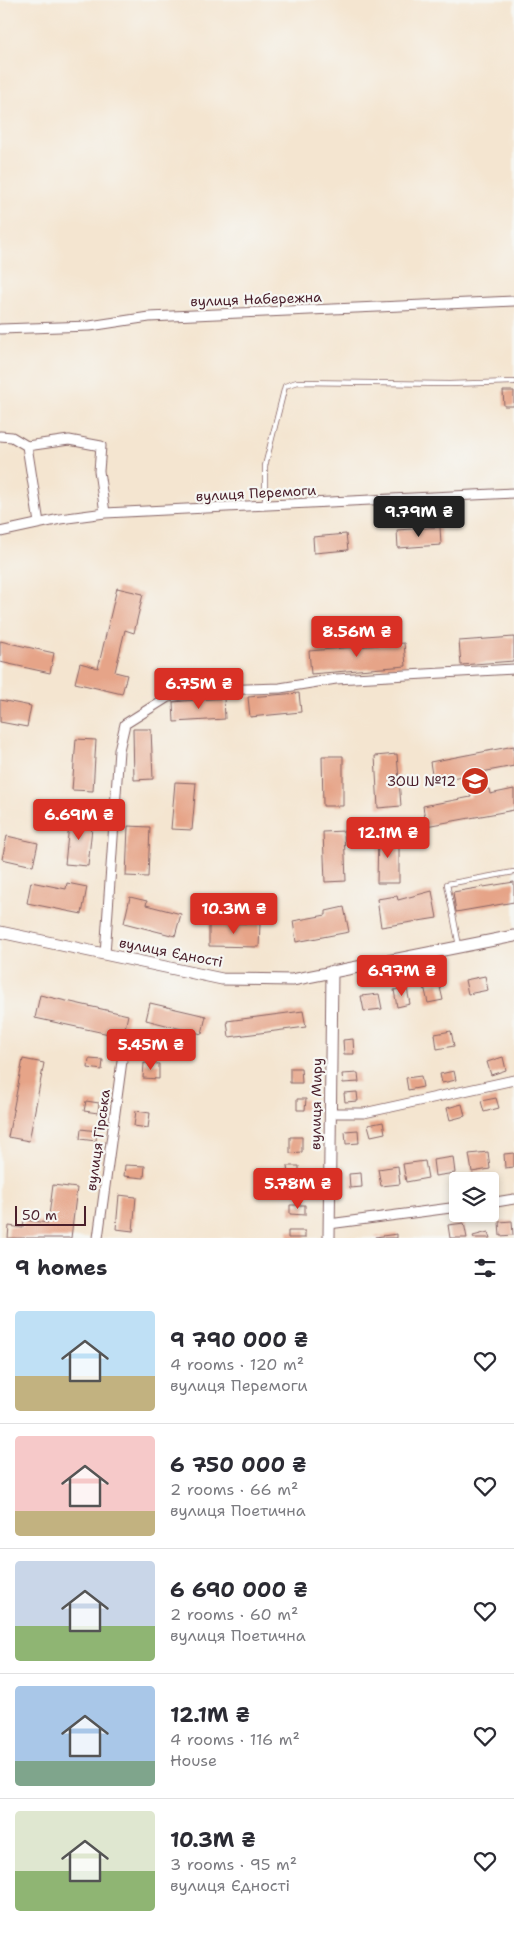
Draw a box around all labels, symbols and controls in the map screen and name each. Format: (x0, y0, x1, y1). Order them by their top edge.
street label: вулиця Набережна (190, 288, 322, 310)
street label: вулиця Перемоги (195, 481, 317, 505)
pin: 9.79M ₴ (373, 496, 465, 538)
text: 9.79M ₴ (385, 501, 453, 522)
pin: 8.56M ₴ (311, 616, 403, 658)
text: 8.56M ₴ (322, 621, 392, 642)
pin: 6.75M ₴ (153, 668, 245, 710)
text: 6.75M ₴ (165, 673, 233, 694)
school or university icon: ЗОШ №12 (460, 766, 490, 796)
place label: ЗОШ №12 (387, 772, 456, 790)
pin: 6.69M ₴ (33, 798, 125, 841)
text: 6.69M ₴ (44, 804, 114, 825)
pin: 12.1M ₴ (342, 816, 434, 859)
text: 12.1M ₴ (357, 822, 419, 843)
pin: 10.3M ₴ (188, 892, 280, 935)
text: 10.3M ₴ (201, 898, 267, 919)
street label: вулиця Єдності (118, 933, 224, 971)
pin: 6.97M ₴ (356, 954, 448, 997)
text: 6.97M ₴ (368, 960, 436, 981)
pin: 5.45M ₴ (105, 1028, 197, 1071)
text: 5.45M ₴ (118, 1034, 184, 1055)
street label: вулиця Миру (306, 1058, 326, 1150)
street label: вулиця Гірська (82, 1088, 114, 1192)
pin: 5.78M ₴ (252, 1168, 344, 1210)
map controls (449, 1172, 499, 1222)
button: layers (449, 1172, 499, 1222)
text: 5.78M ₴ (264, 1173, 332, 1194)
scale bar (15, 1203, 86, 1226)
text: 50 m (22, 1206, 57, 1224)
text: 9 homes (15, 1254, 107, 1282)
icon: filters (471, 1254, 499, 1282)
text: 9 790 000 ₴ (170, 1326, 308, 1354)
icon: home (55, 1331, 115, 1391)
icon: heart (471, 1347, 499, 1375)
text: 4 rooms · 120 m² (170, 1354, 304, 1375)
text: вулиця Перемоги (170, 1375, 308, 1396)
text: 6 750 000 ₴ (170, 1451, 307, 1479)
icon: home (55, 1456, 115, 1516)
icon: heart (471, 1472, 499, 1500)
text: 2 rooms · 66 m² (170, 1479, 298, 1500)
text: вулиця Поетична (170, 1500, 306, 1521)
text: 6 690 000 ₴ (170, 1576, 308, 1604)
icon: home (55, 1581, 115, 1641)
icon: heart (471, 1597, 499, 1625)
text: 2 rooms · 60 m² (170, 1604, 298, 1625)
text: вулиця Поетична (170, 1625, 306, 1646)
text: 12.1M ₴ (170, 1701, 250, 1729)
icon: home (55, 1706, 115, 1766)
icon: heart (471, 1722, 499, 1750)
text: 4 rooms · 116 m² (170, 1729, 300, 1750)
text: House (170, 1750, 217, 1771)
text: 10.3M ₴ (170, 1826, 256, 1854)
icon: home (55, 1831, 115, 1891)
icon: heart (471, 1847, 499, 1875)
text: 3 rooms · 95 m² (170, 1854, 297, 1875)
text: вулиця Єдності (170, 1875, 290, 1896)

